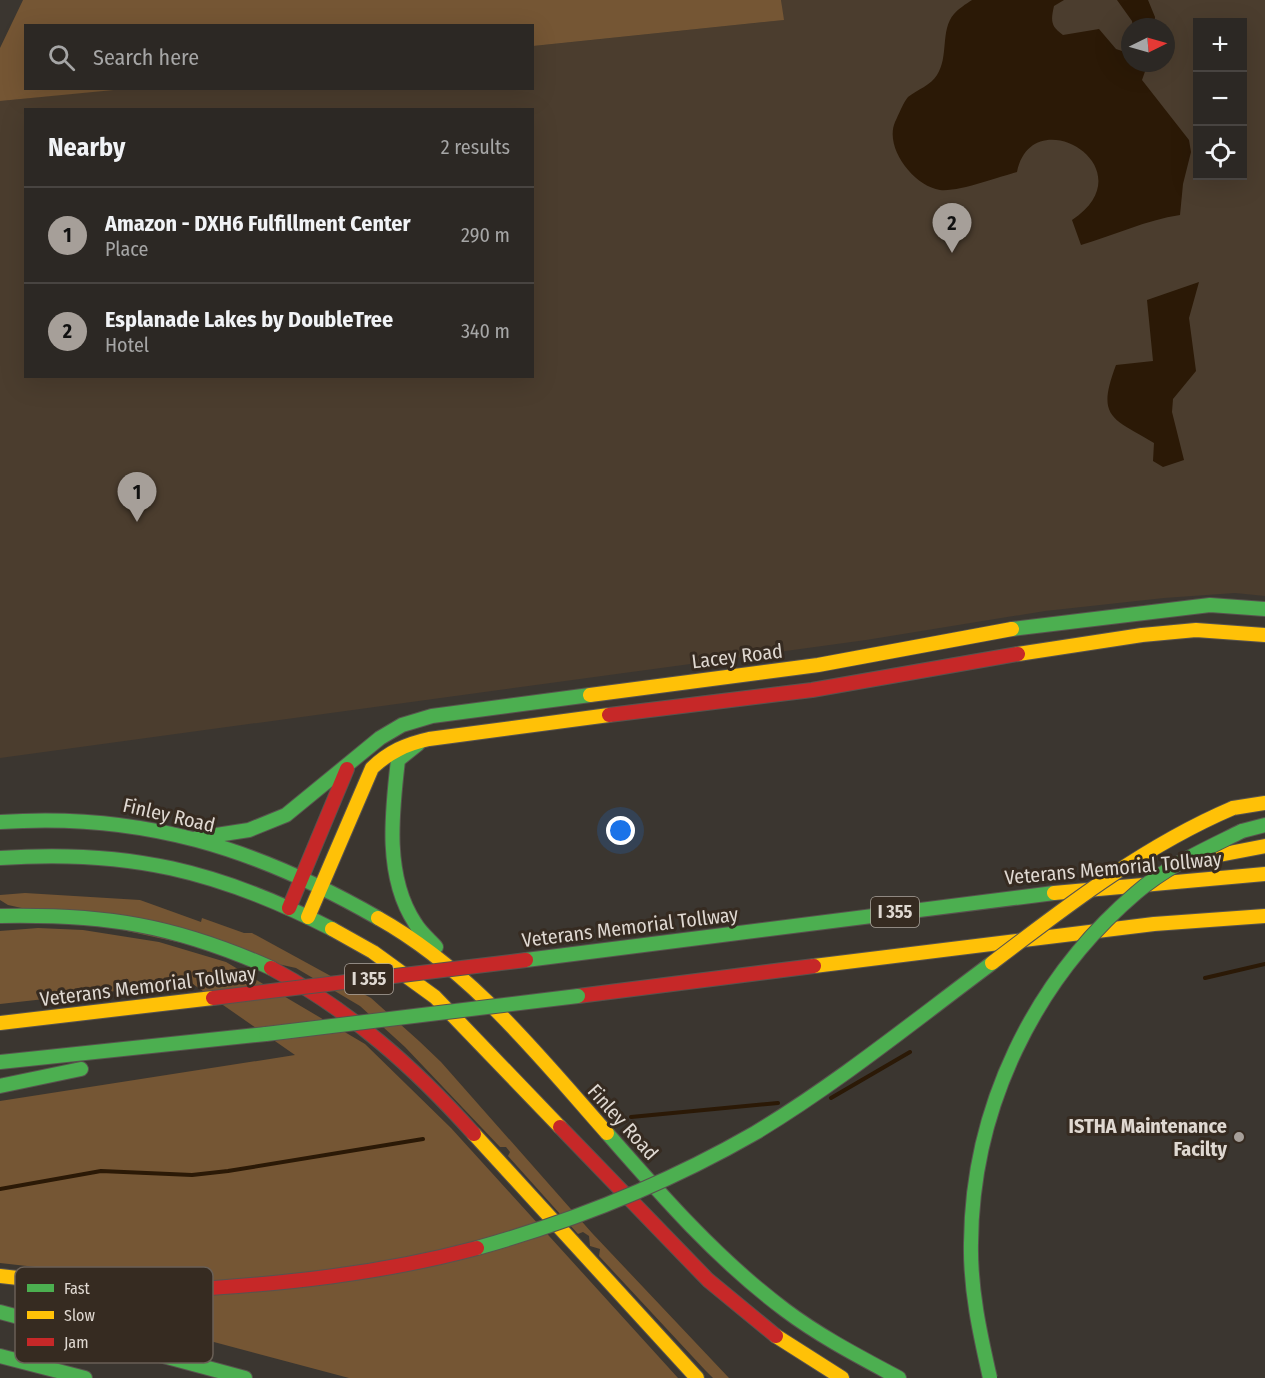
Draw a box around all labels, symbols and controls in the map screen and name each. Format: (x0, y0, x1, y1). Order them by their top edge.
north arrow (1121, 18, 1175, 72)
map controls (1193, 18, 1247, 180)
button: + (1193, 18, 1247, 72)
search box (24, 24, 534, 90)
icon: search (45, 41, 78, 74)
text: Search here (93, 44, 199, 71)
button: − (1193, 72, 1247, 126)
button: locate (1193, 126, 1247, 180)
text: Nearby (48, 132, 125, 163)
text: 2 results (441, 135, 510, 159)
pin: 2 (932, 204, 972, 253)
text: Amazon - DXH6 Fulfillment Center (105, 210, 411, 237)
text: 1 (63, 223, 72, 247)
text: 290 m (461, 223, 510, 247)
text: Place (105, 237, 148, 261)
text: Esplanade Lakes by DoubleTree (105, 306, 393, 333)
text: 2 (63, 319, 72, 343)
text: 340 m (461, 319, 510, 343)
text: Hotel (105, 333, 149, 357)
pin: 1 (118, 472, 156, 522)
street label: Lacey Road (690, 639, 784, 673)
street label: Finley Road (121, 793, 217, 837)
your location (606, 816, 635, 845)
street label: Veterans Memorial Tollway (1004, 847, 1223, 889)
road number: I 355 (871, 897, 919, 927)
street label: Veterans Memorial Tollway (520, 902, 740, 952)
street label: Veterans Memorial Tollway (38, 961, 258, 1011)
road number: I 355 (345, 964, 393, 994)
street label: Finley Road (583, 1079, 663, 1165)
place label: ISTHA Maintenance Facilty (1069, 1114, 1227, 1161)
marker: ISTHA Maintenance Facilty (1232, 1130, 1246, 1144)
legend (15, 1267, 213, 1363)
text: Fast (64, 1279, 91, 1298)
text: Slow (64, 1306, 95, 1325)
text: Jam (64, 1333, 89, 1352)

